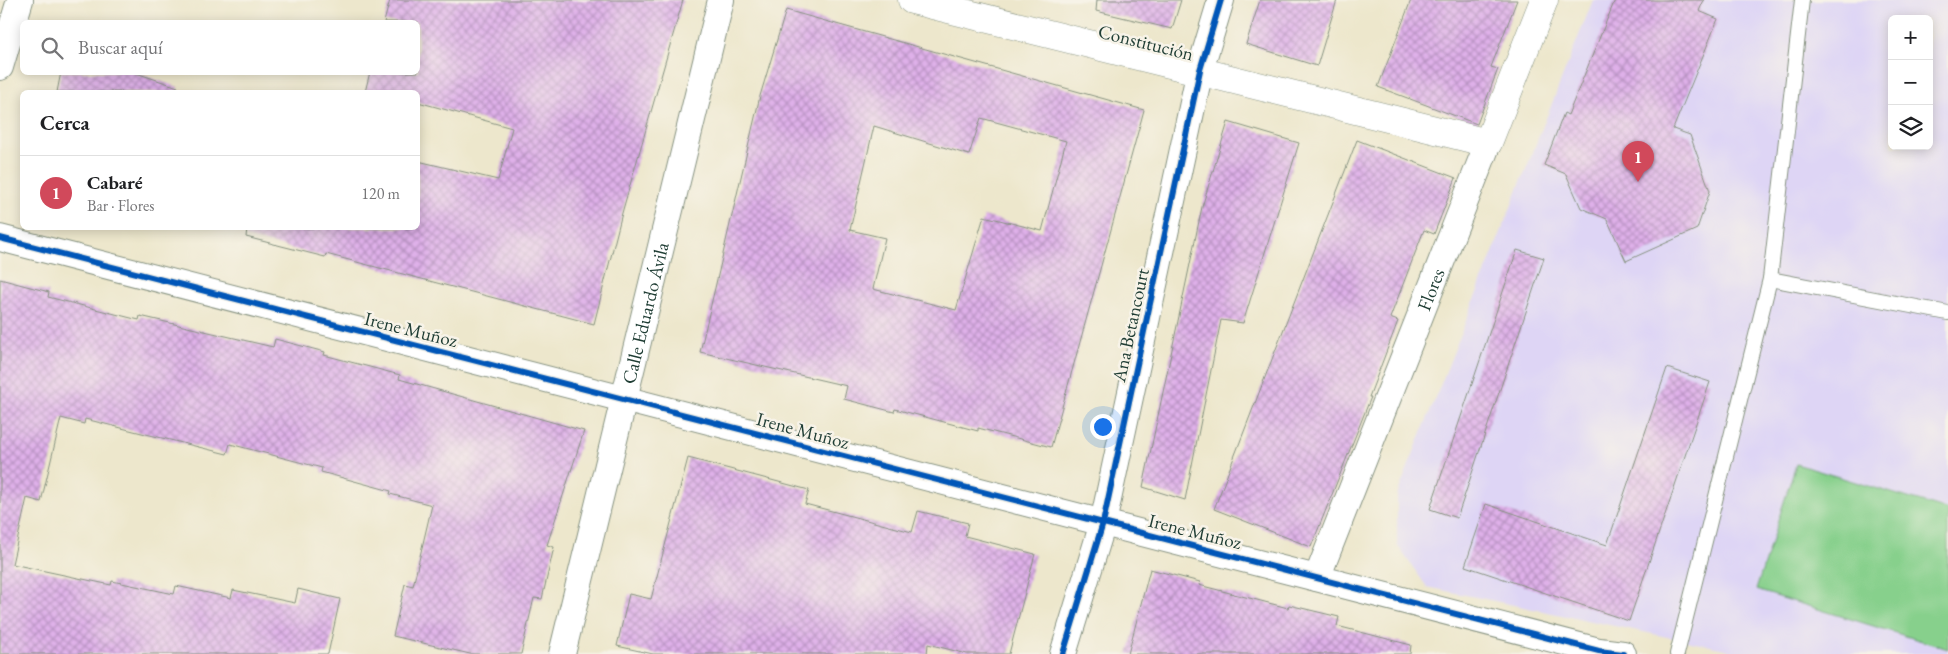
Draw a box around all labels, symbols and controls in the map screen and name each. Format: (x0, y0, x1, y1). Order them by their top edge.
map controls (1888, 15, 1933, 150)
button: + (1888, 15, 1933, 60)
street label: Constitución (1096, 19, 1196, 66)
search box (20, 20, 420, 75)
icon: search (38, 34, 66, 62)
text: Buscar aquí (78, 35, 163, 60)
button: − (1888, 60, 1933, 105)
button: layers (1888, 105, 1933, 150)
text: Cerca (40, 109, 90, 136)
pin: 1 (1622, 141, 1654, 182)
text: Cabaré (87, 170, 143, 195)
text: 1 (52, 183, 60, 204)
text: 120 m (361, 183, 400, 204)
text: Bar · Flores (87, 195, 154, 216)
street label: Calle Eduardo Ávila (616, 239, 675, 387)
street label: Flores (1411, 265, 1450, 315)
street label: Ana Betancourt (1106, 266, 1155, 385)
street label: Irene Muñoz (362, 306, 461, 353)
street label: Irene Muñoz (754, 406, 853, 455)
your location (1090, 414, 1116, 440)
street label: Irene Muñoz (1146, 508, 1245, 555)

